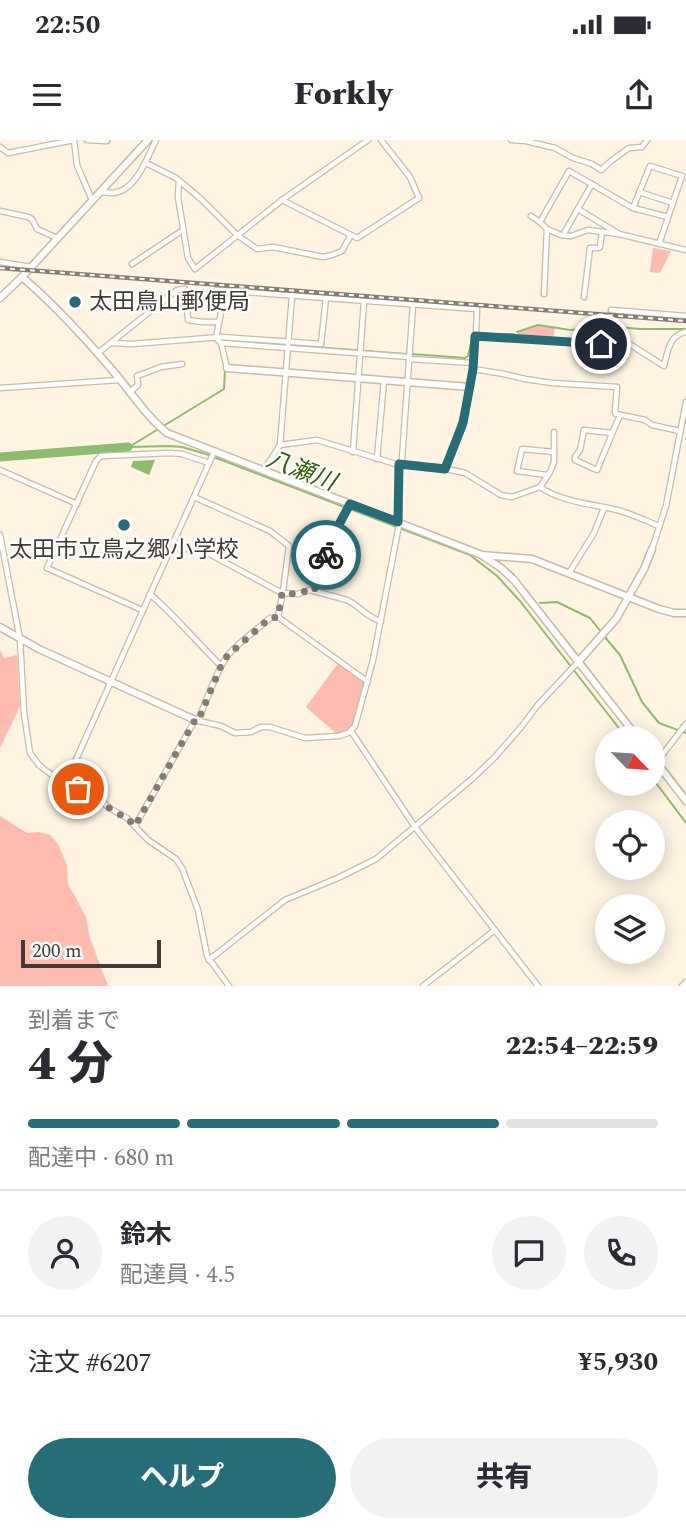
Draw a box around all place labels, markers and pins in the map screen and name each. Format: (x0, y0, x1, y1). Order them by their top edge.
place label: 太田鳥山郵便局 (89, 285, 250, 320)
marker: 太田鳥山郵便局 (67, 294, 83, 310)
pin (571, 314, 631, 374)
marker: 太田市立鳥之郷小学校 (116, 517, 132, 533)
place label: 太田市立鳥之郷小学校 (9, 533, 239, 568)
pin (48, 759, 108, 819)

